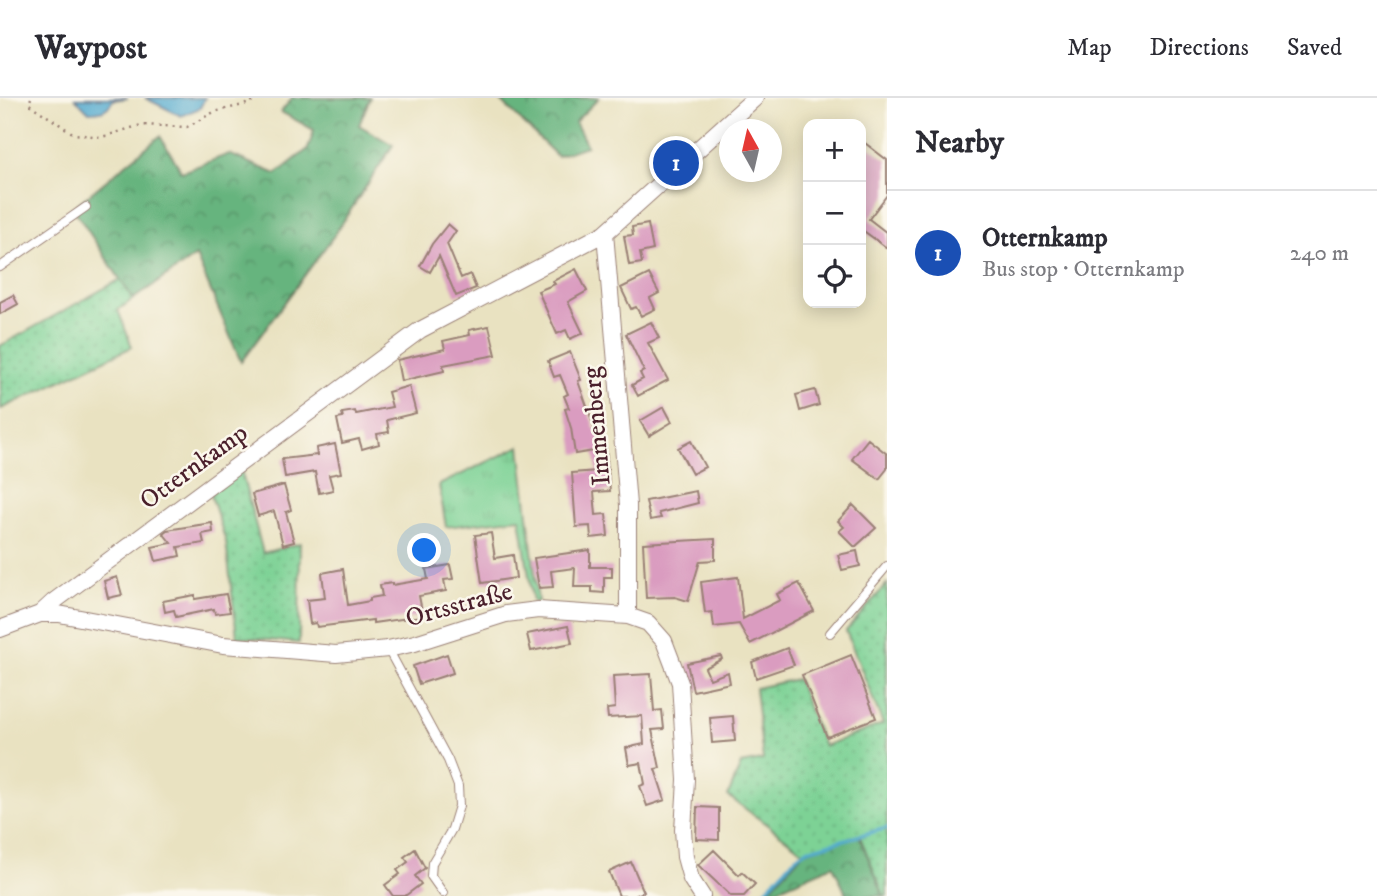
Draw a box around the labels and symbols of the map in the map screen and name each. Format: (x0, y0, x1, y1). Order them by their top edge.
north arrow (719, 119, 782, 182)
pin: 1 (653, 137, 699, 189)
street label: Immenberg (575, 365, 619, 487)
street label: Otternkamp (133, 417, 255, 517)
your location (407, 533, 441, 567)
street label: Ortsstraße (402, 575, 516, 635)

